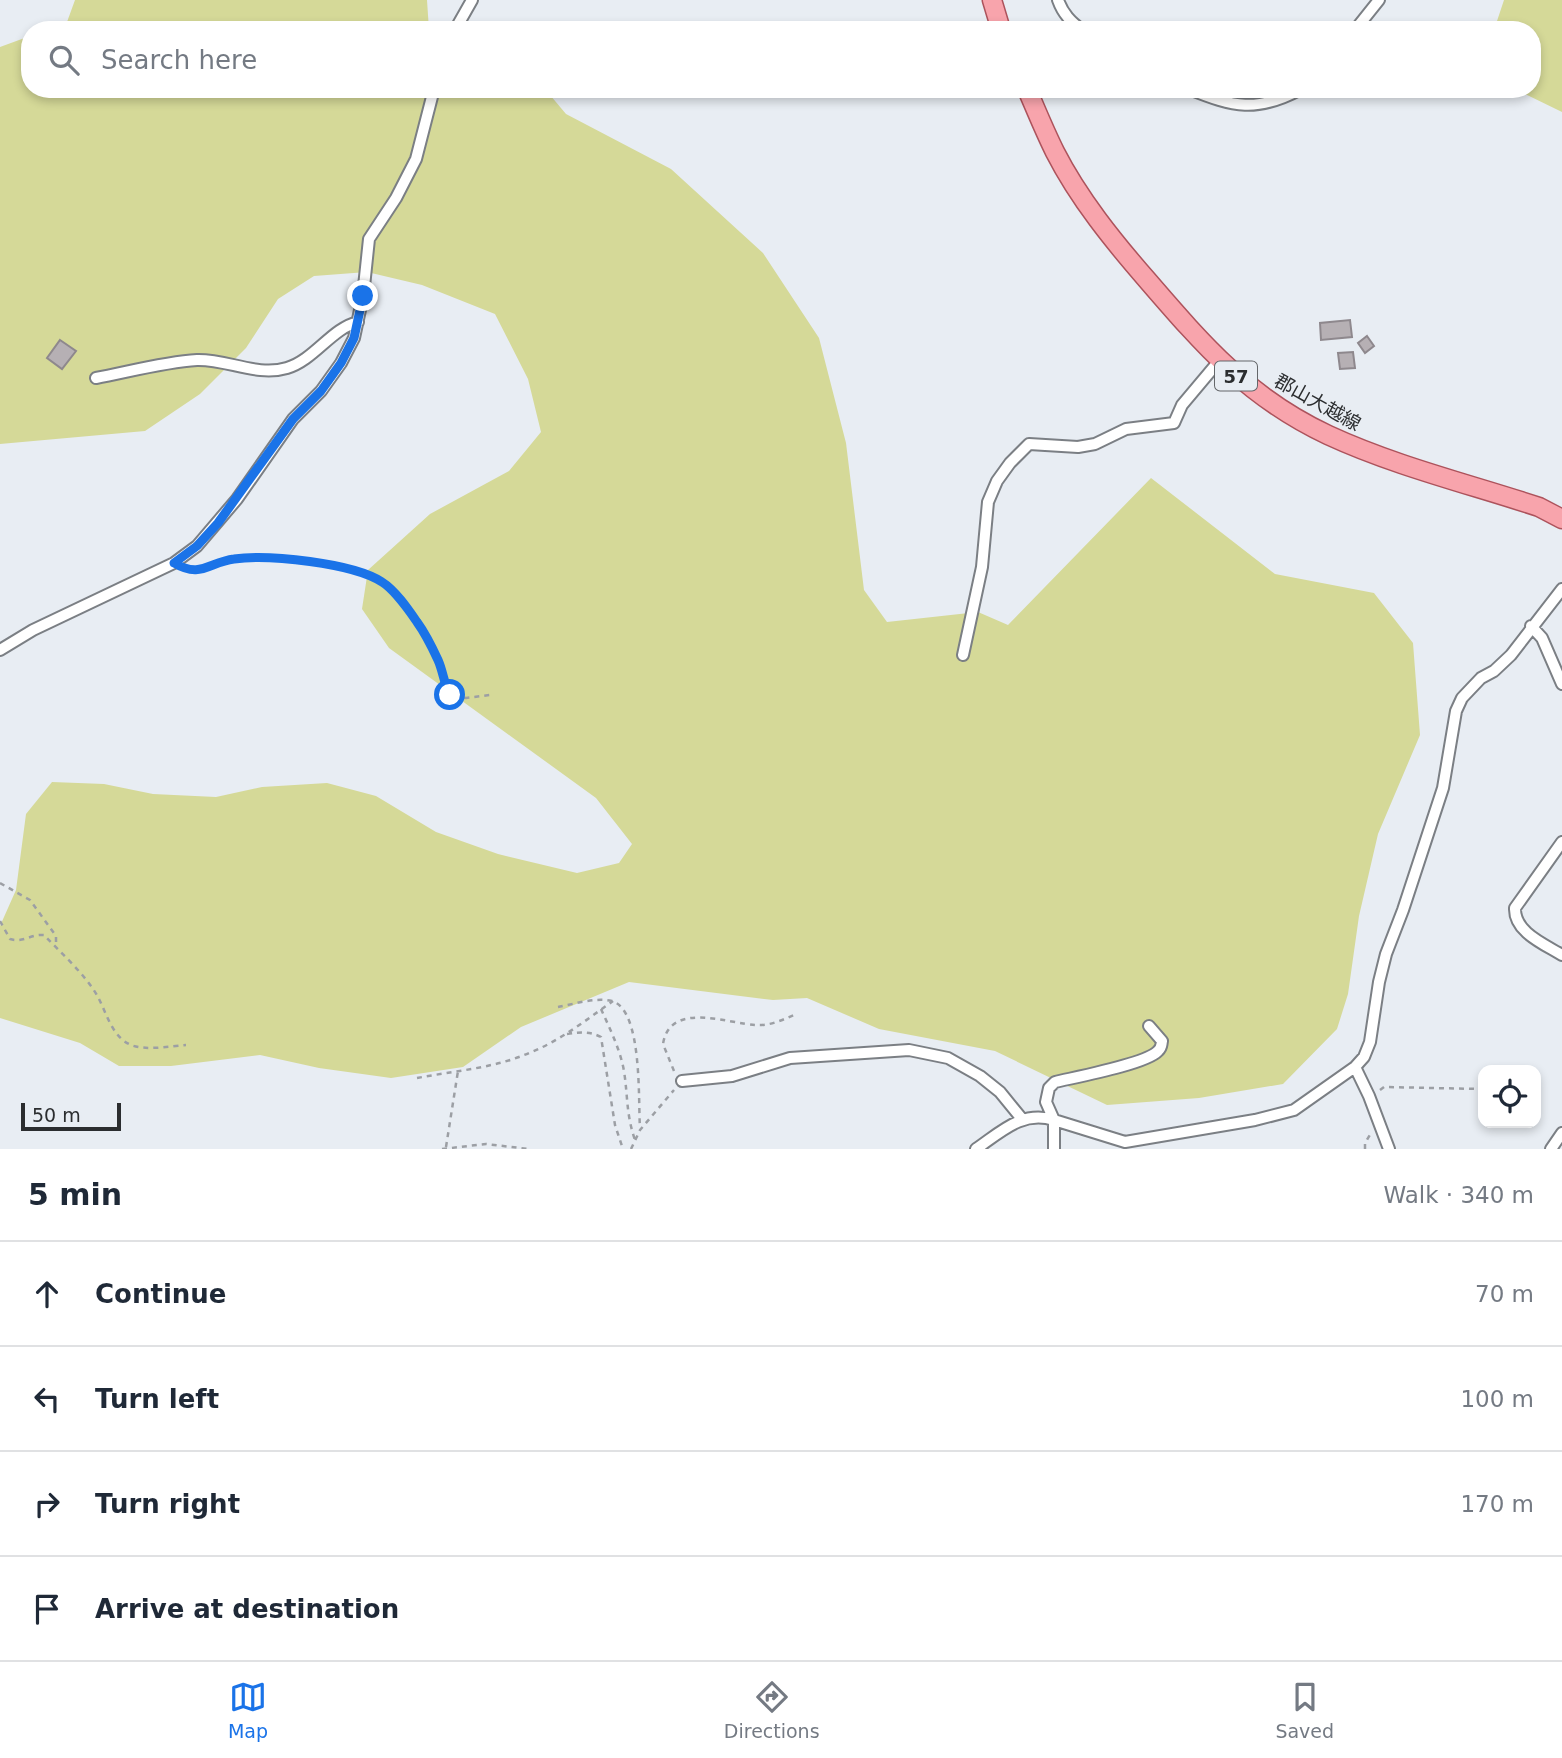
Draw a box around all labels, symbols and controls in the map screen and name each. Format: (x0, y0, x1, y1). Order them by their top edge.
search box (21, 21, 1541, 98)
icon: search (45, 41, 83, 79)
text: Search here (101, 45, 257, 75)
route end (347, 280, 378, 311)
road number: 57 (1215, 362, 1257, 390)
street label: 郡山大越線 (1271, 369, 1365, 435)
route start (434, 679, 465, 710)
map controls (1478, 1065, 1541, 1128)
button: locate (1478, 1065, 1541, 1128)
scale bar (21, 1100, 121, 1132)
text: 50 m (32, 1104, 81, 1126)
text: 5 min (28, 1177, 122, 1212)
text: Walk · 340 m (1383, 1182, 1534, 1208)
icon: ahead (28, 1275, 66, 1313)
text: Continue (95, 1279, 226, 1309)
text: 70 m (1475, 1281, 1534, 1307)
icon: left (28, 1380, 66, 1418)
text: Turn left (95, 1384, 219, 1414)
text: 100 m (1460, 1386, 1534, 1412)
icon: right (28, 1485, 66, 1523)
text: Turn right (95, 1489, 240, 1519)
text: 170 m (1460, 1491, 1534, 1517)
icon: arrive (28, 1590, 66, 1628)
text: Arrive at destination (95, 1594, 399, 1624)
tab: Map (228, 1678, 268, 1742)
tab: Directions (724, 1678, 820, 1742)
tab: Saved (1275, 1678, 1334, 1742)

